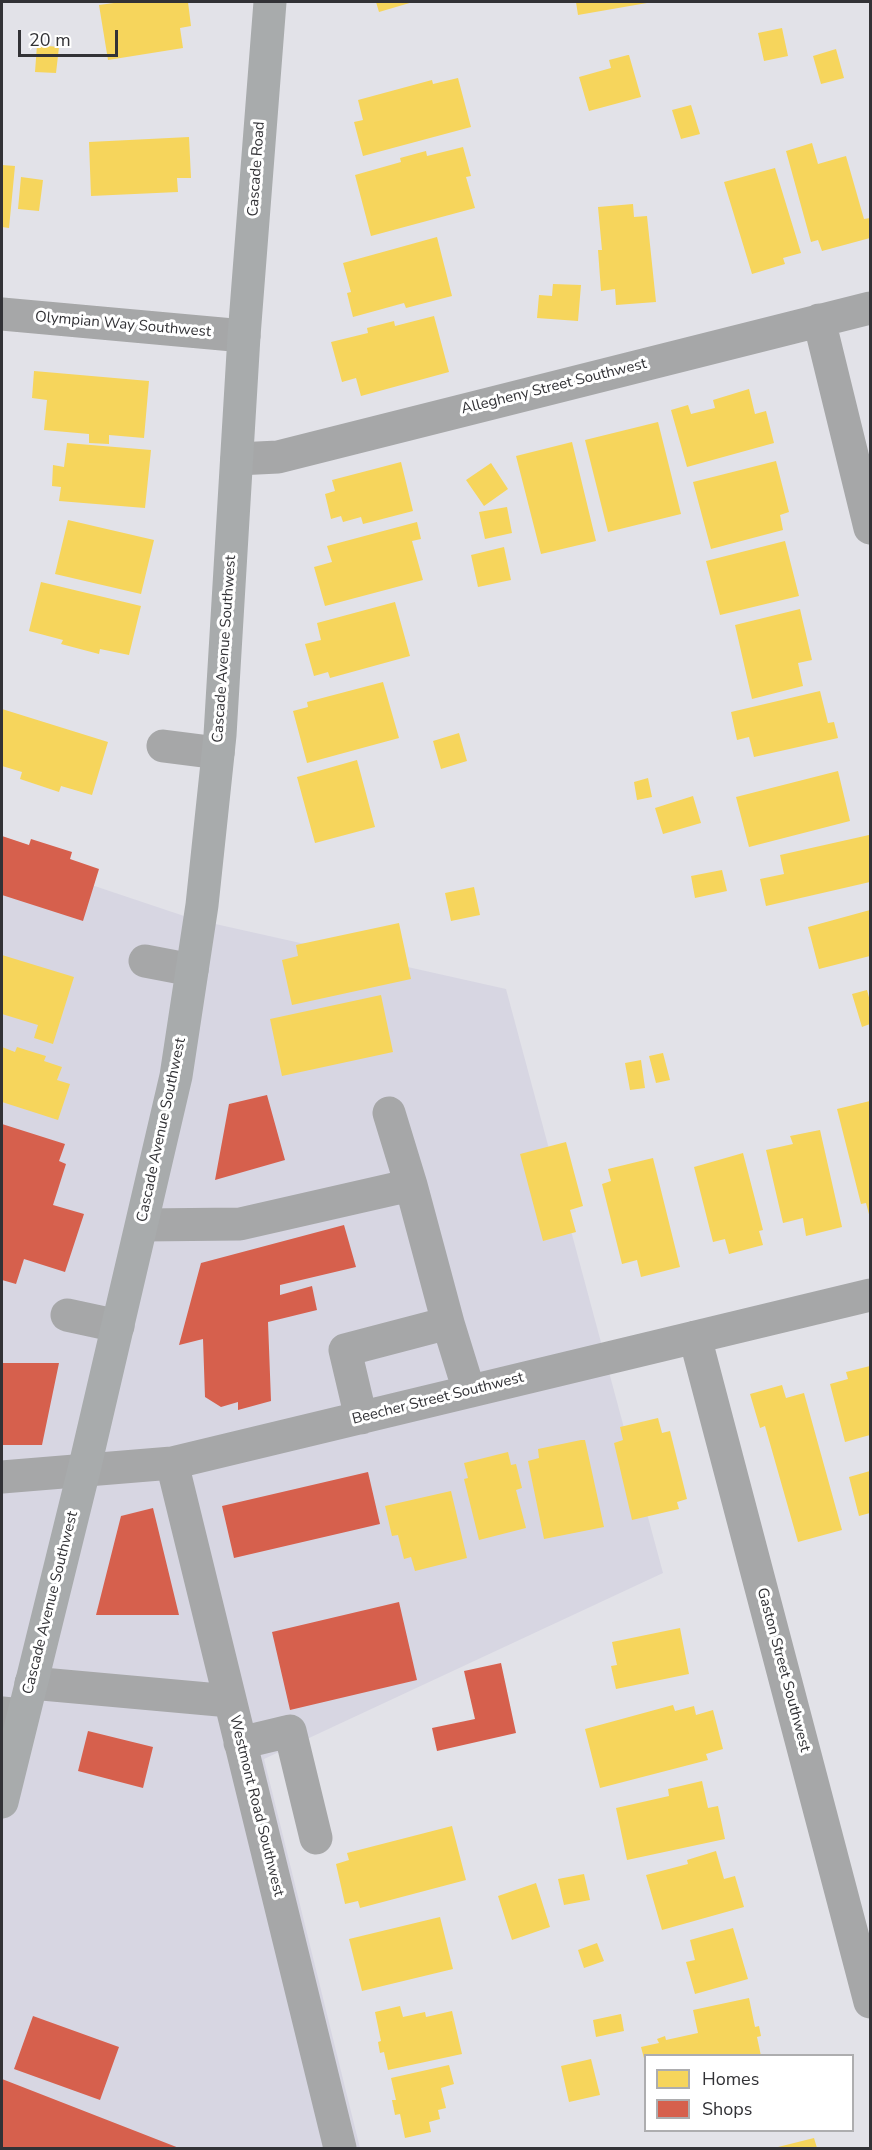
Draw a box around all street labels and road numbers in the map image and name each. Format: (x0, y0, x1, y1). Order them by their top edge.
street label: Cascade Road (245, 121, 269, 217)
street label: Olympian Way Southwest (34, 308, 212, 342)
street label: Allegheny Street Southwest (459, 355, 649, 419)
street label: Cascade Avenue Southwest (209, 555, 241, 743)
street label: Cascade Avenue Southwest (134, 1036, 190, 1224)
street label: Beecher Street Southwest (350, 1369, 526, 1429)
street label: Cascade Avenue Southwest (20, 1510, 82, 1696)
street label: Gaston Street Southwest (752, 1586, 814, 1754)
street label: Westmont Road Southwest (225, 1714, 287, 1898)

